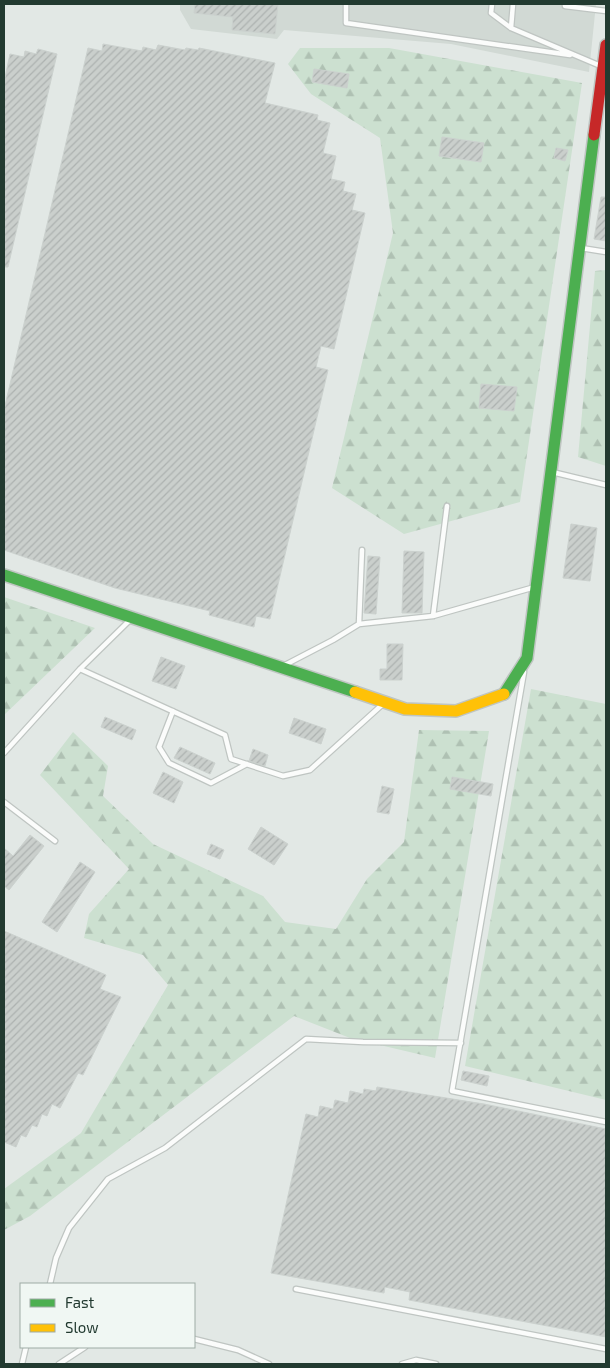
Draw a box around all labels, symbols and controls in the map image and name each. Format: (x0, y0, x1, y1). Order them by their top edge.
legend (20, 1283, 195, 1348)
text: Fast (65, 1293, 95, 1311)
text: Slow (65, 1318, 99, 1336)

